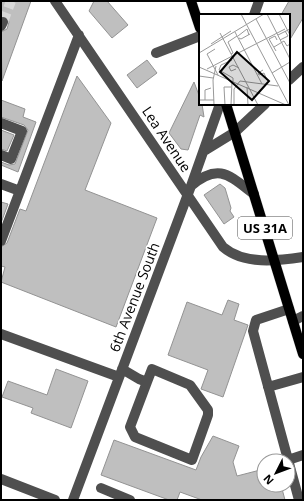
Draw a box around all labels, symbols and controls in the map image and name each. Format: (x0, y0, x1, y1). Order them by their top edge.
inset map (199, 14, 290, 105)
street label: Lea Avenue (138, 102, 196, 176)
road number: US 31A (238, 217, 292, 239)
street label: 6th Avenue South (104, 240, 164, 354)
north arrow (256, 453, 296, 493)
text: N (260, 472, 277, 488)

